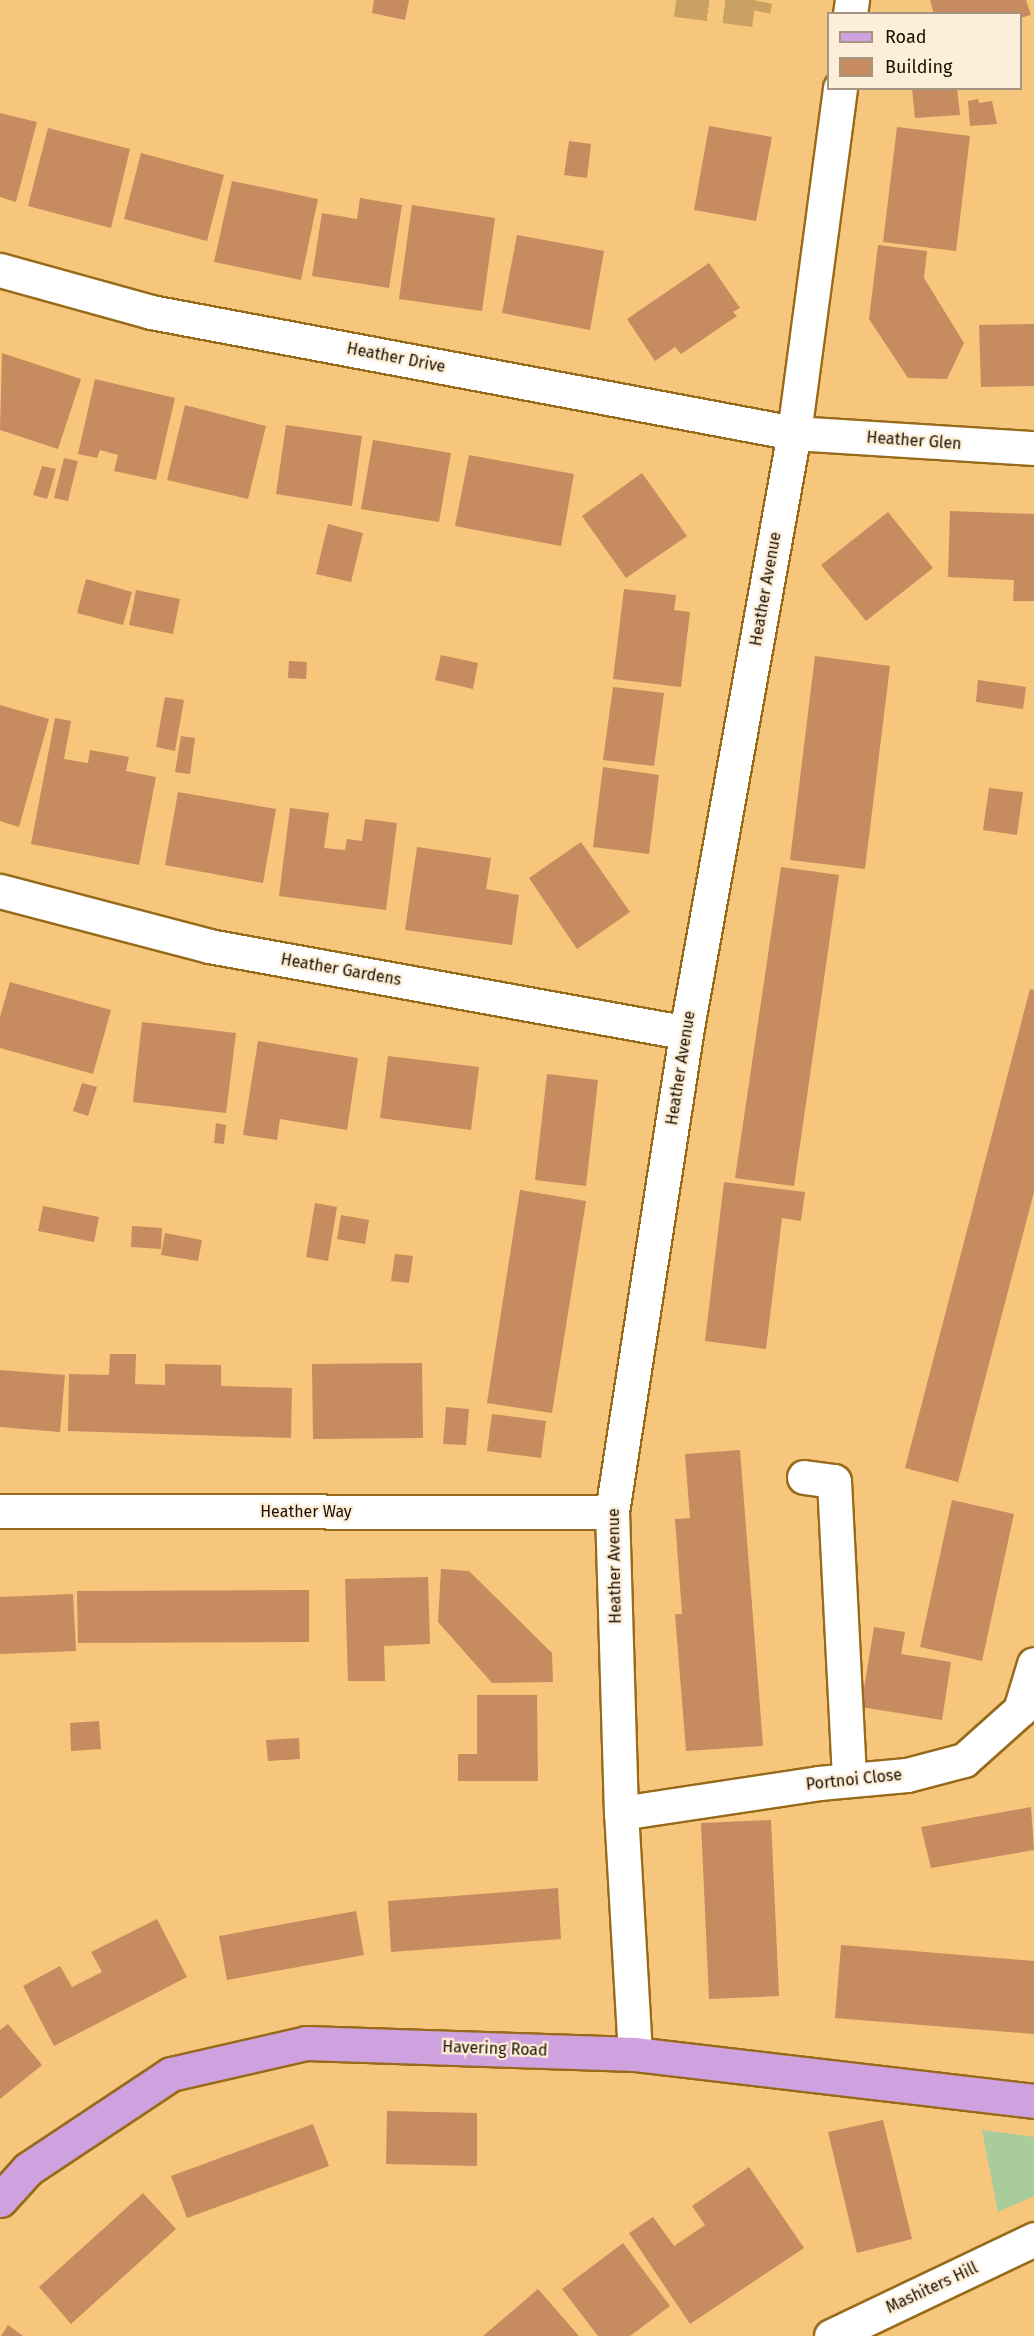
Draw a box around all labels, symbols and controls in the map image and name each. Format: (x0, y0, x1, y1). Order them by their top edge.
legend (827, 12, 1022, 90)
text: Road (885, 26, 927, 48)
text: Building (885, 56, 952, 78)
street label: Heather Drive (345, 339, 447, 377)
street label: Heather Glen (866, 428, 962, 454)
street label: Heather Avenue (747, 530, 785, 648)
street label: Heather Gardens (279, 950, 403, 990)
street label: Heather Avenue (662, 1009, 700, 1127)
street label: Heather Way (260, 1502, 352, 1522)
street label: Heather Avenue (604, 1508, 626, 1624)
street label: Portnoi Close (805, 1765, 903, 1795)
street label: Havering Road (442, 2038, 548, 2060)
street label: Mashiters Hill (883, 2258, 981, 2318)

